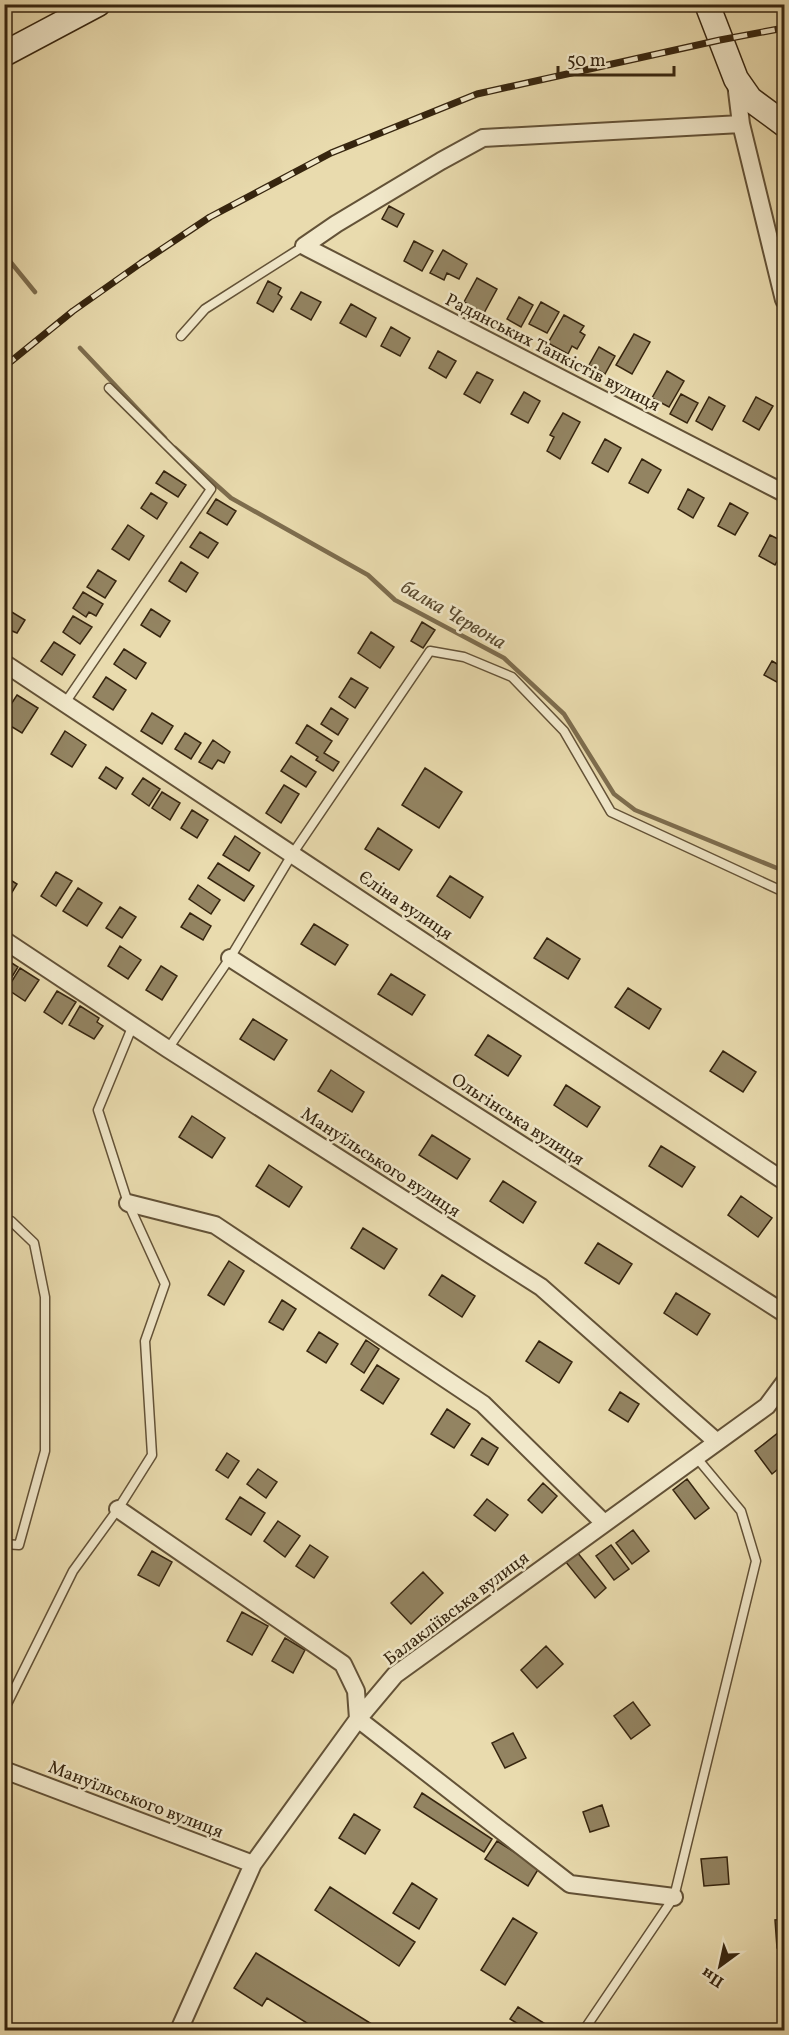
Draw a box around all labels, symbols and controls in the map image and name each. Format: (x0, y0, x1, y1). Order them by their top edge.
scale bar (558, 39, 674, 77)
text: 50 m (567, 49, 606, 74)
street label: Радянських Танкістів вулиця (440, 288, 664, 419)
water label: балка Червона (395, 574, 511, 657)
street label: Єліна вулиця (353, 865, 457, 947)
street label: Ольгінська вулиця (446, 1068, 588, 1173)
street label: Мануїльського вулиця (296, 1102, 465, 1224)
street label: Балакліївська вулиця (379, 1546, 535, 1672)
street label: Мануїльського вулиця (44, 1755, 227, 1845)
north arrow (690, 1936, 750, 1996)
text: Пн (697, 1961, 728, 1992)

